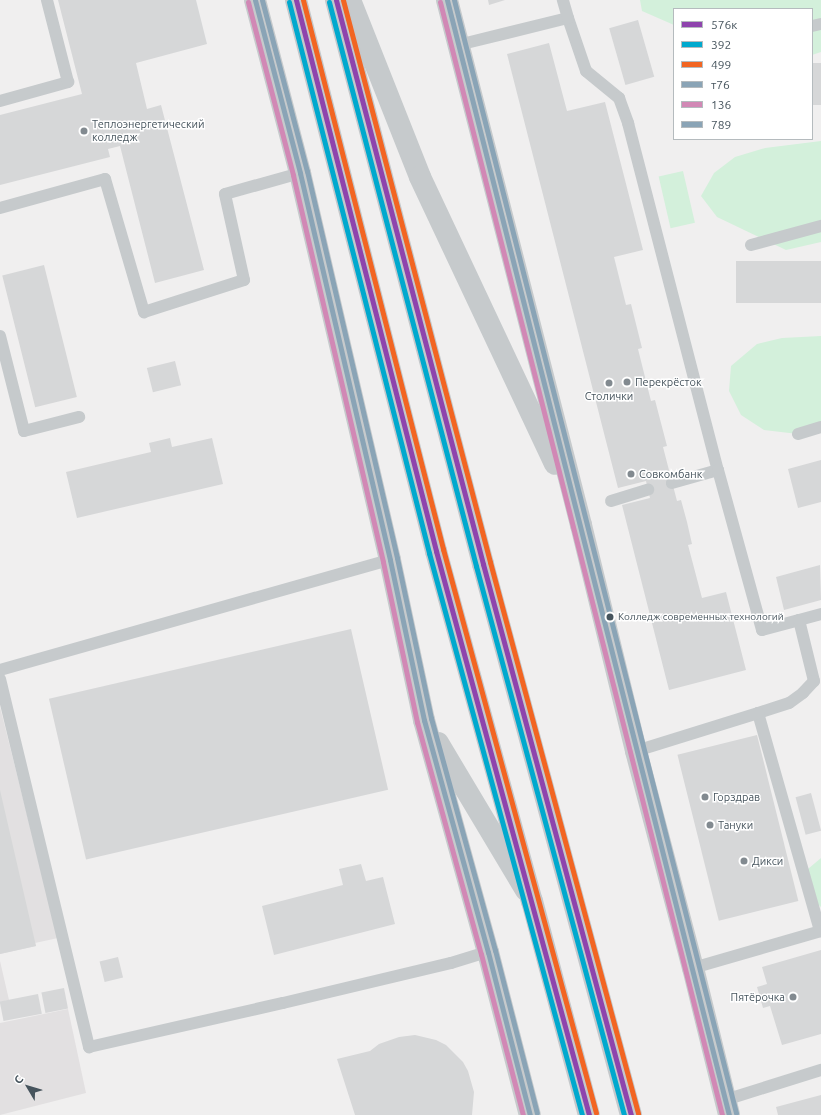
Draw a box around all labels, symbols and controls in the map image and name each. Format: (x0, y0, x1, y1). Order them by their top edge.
legend (673, 8, 813, 140)
text: 576к (711, 18, 737, 31)
text: 392 (711, 38, 731, 51)
text: 499 (711, 58, 731, 71)
text: т76 (711, 78, 730, 91)
text: 136 (711, 98, 731, 111)
place label: Теплоэнергетический колледж (92, 118, 205, 144)
text: 789 (711, 118, 731, 131)
marker: Теплоэнергетический колледж (79, 126, 89, 136)
place label: Перекрёсток (635, 375, 702, 389)
marker: Перекрёсток (622, 377, 632, 387)
marker: Столички (604, 378, 614, 388)
place label: Столички (585, 389, 633, 403)
place label: Совкомбанк (639, 467, 702, 481)
marker: Совкомбанк (626, 469, 636, 479)
place label: Колледж современных технологий (618, 611, 784, 623)
marker: Колледж современных технологий (605, 612, 615, 622)
place label: Горздрав (713, 790, 760, 804)
marker: Горздрав (700, 792, 710, 802)
place label: Тануки (718, 818, 753, 832)
marker: Тануки (705, 820, 715, 830)
place label: Дикси (752, 854, 783, 868)
marker: Дикси (739, 856, 749, 866)
place label: Пятёрочка (731, 990, 785, 1004)
marker: Пятёрочка (788, 992, 798, 1002)
north arrow (8, 1067, 48, 1107)
text: С (12, 1073, 25, 1086)

